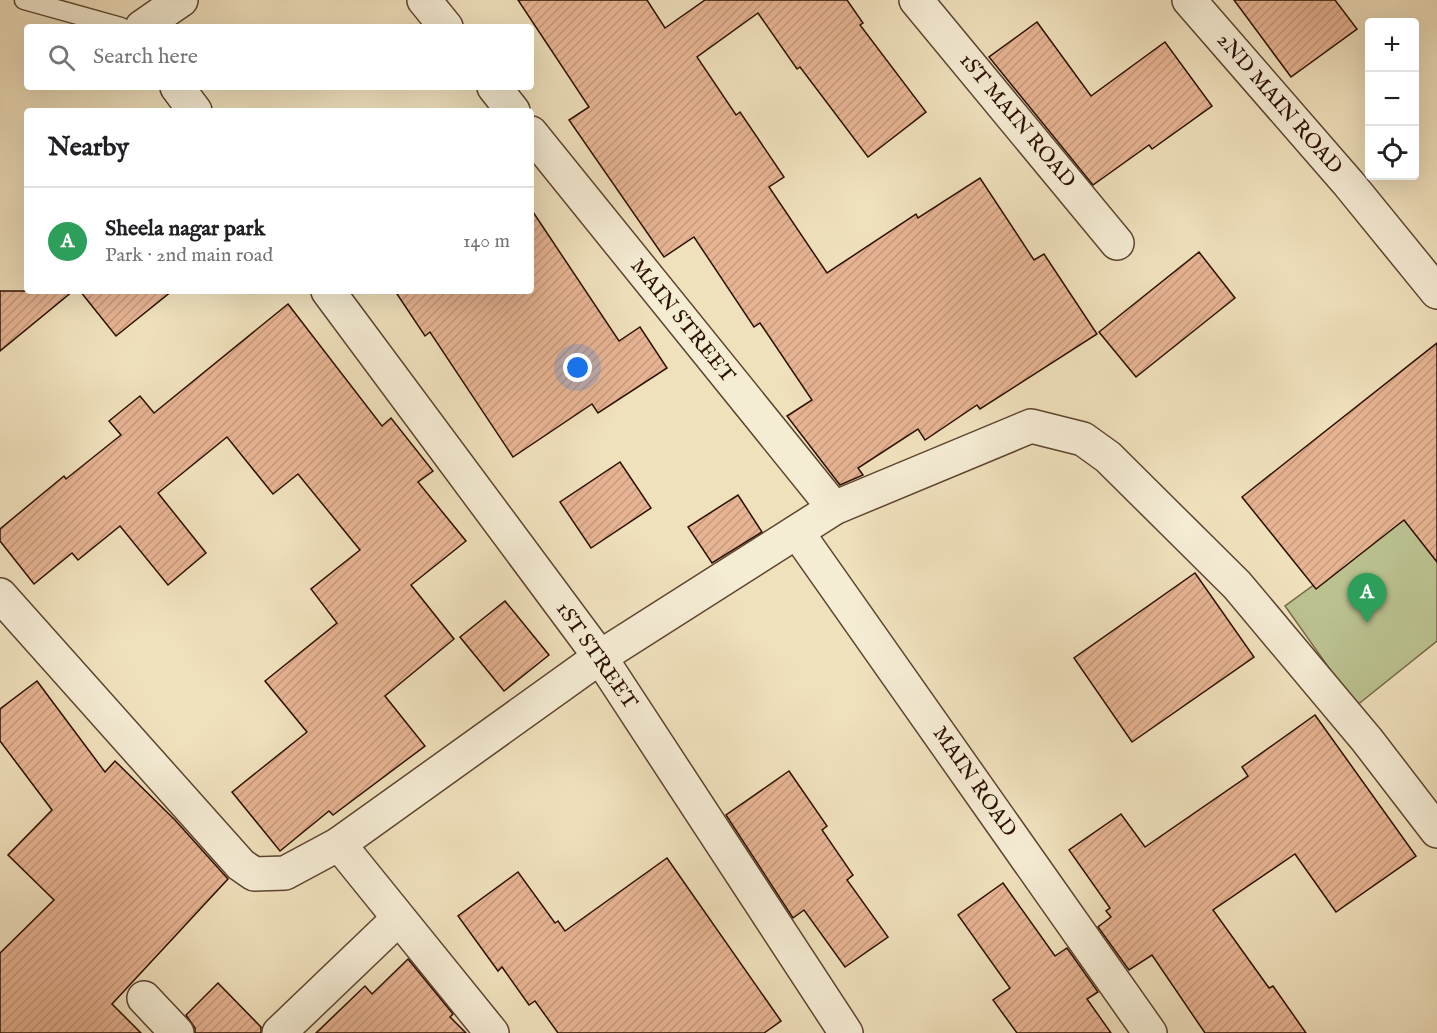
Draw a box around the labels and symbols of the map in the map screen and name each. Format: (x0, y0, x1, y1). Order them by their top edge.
street label: 2ND MAIN ROAD (1210, 28, 1348, 180)
street label: 1ST MAIN ROAD (953, 48, 1081, 194)
street label: MAIN STREET (624, 253, 741, 389)
your location (563, 353, 592, 382)
pin: A (1348, 574, 1386, 623)
street label: 1ST STREET (549, 597, 643, 715)
street label: MAIN ROAD (926, 721, 1022, 843)

